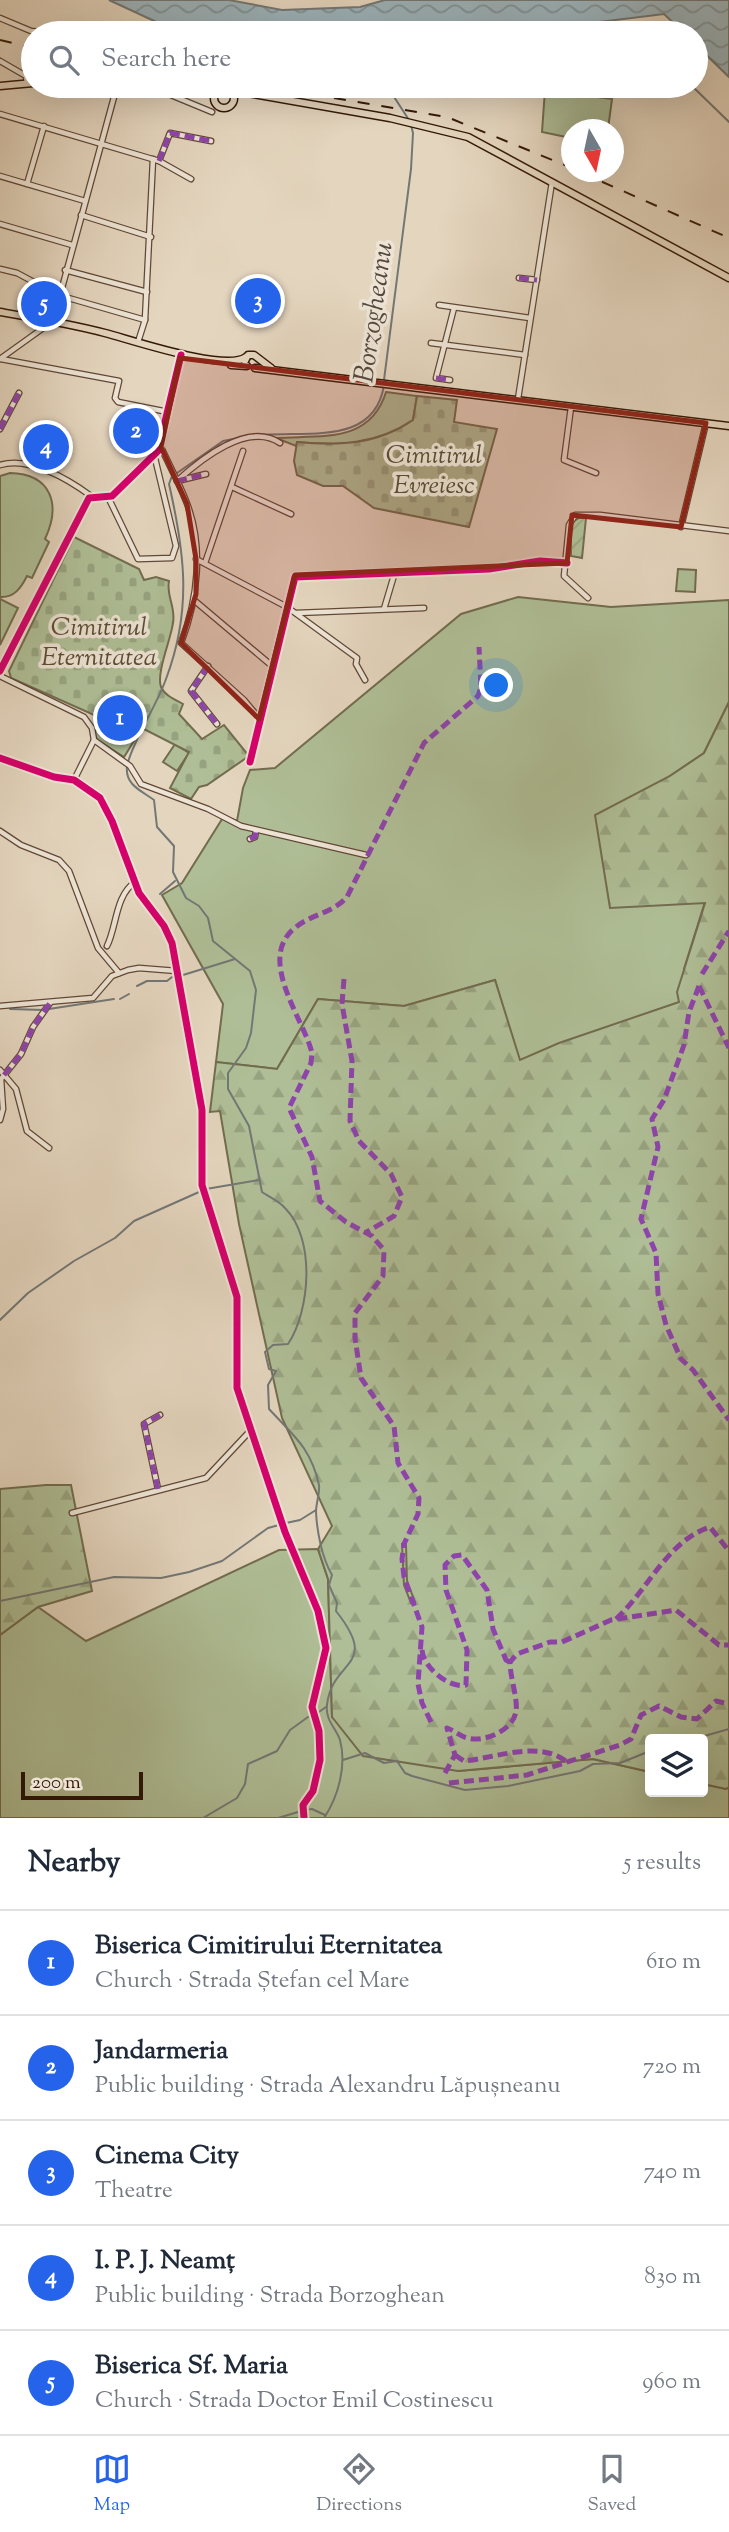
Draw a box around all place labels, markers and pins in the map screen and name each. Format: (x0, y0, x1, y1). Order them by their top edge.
pin: 3 (235, 275, 281, 327)
pin: 5 (21, 278, 67, 330)
pin: 2 (113, 405, 159, 457)
pin: 4 (23, 421, 69, 473)
pin: 1 (97, 692, 143, 744)

